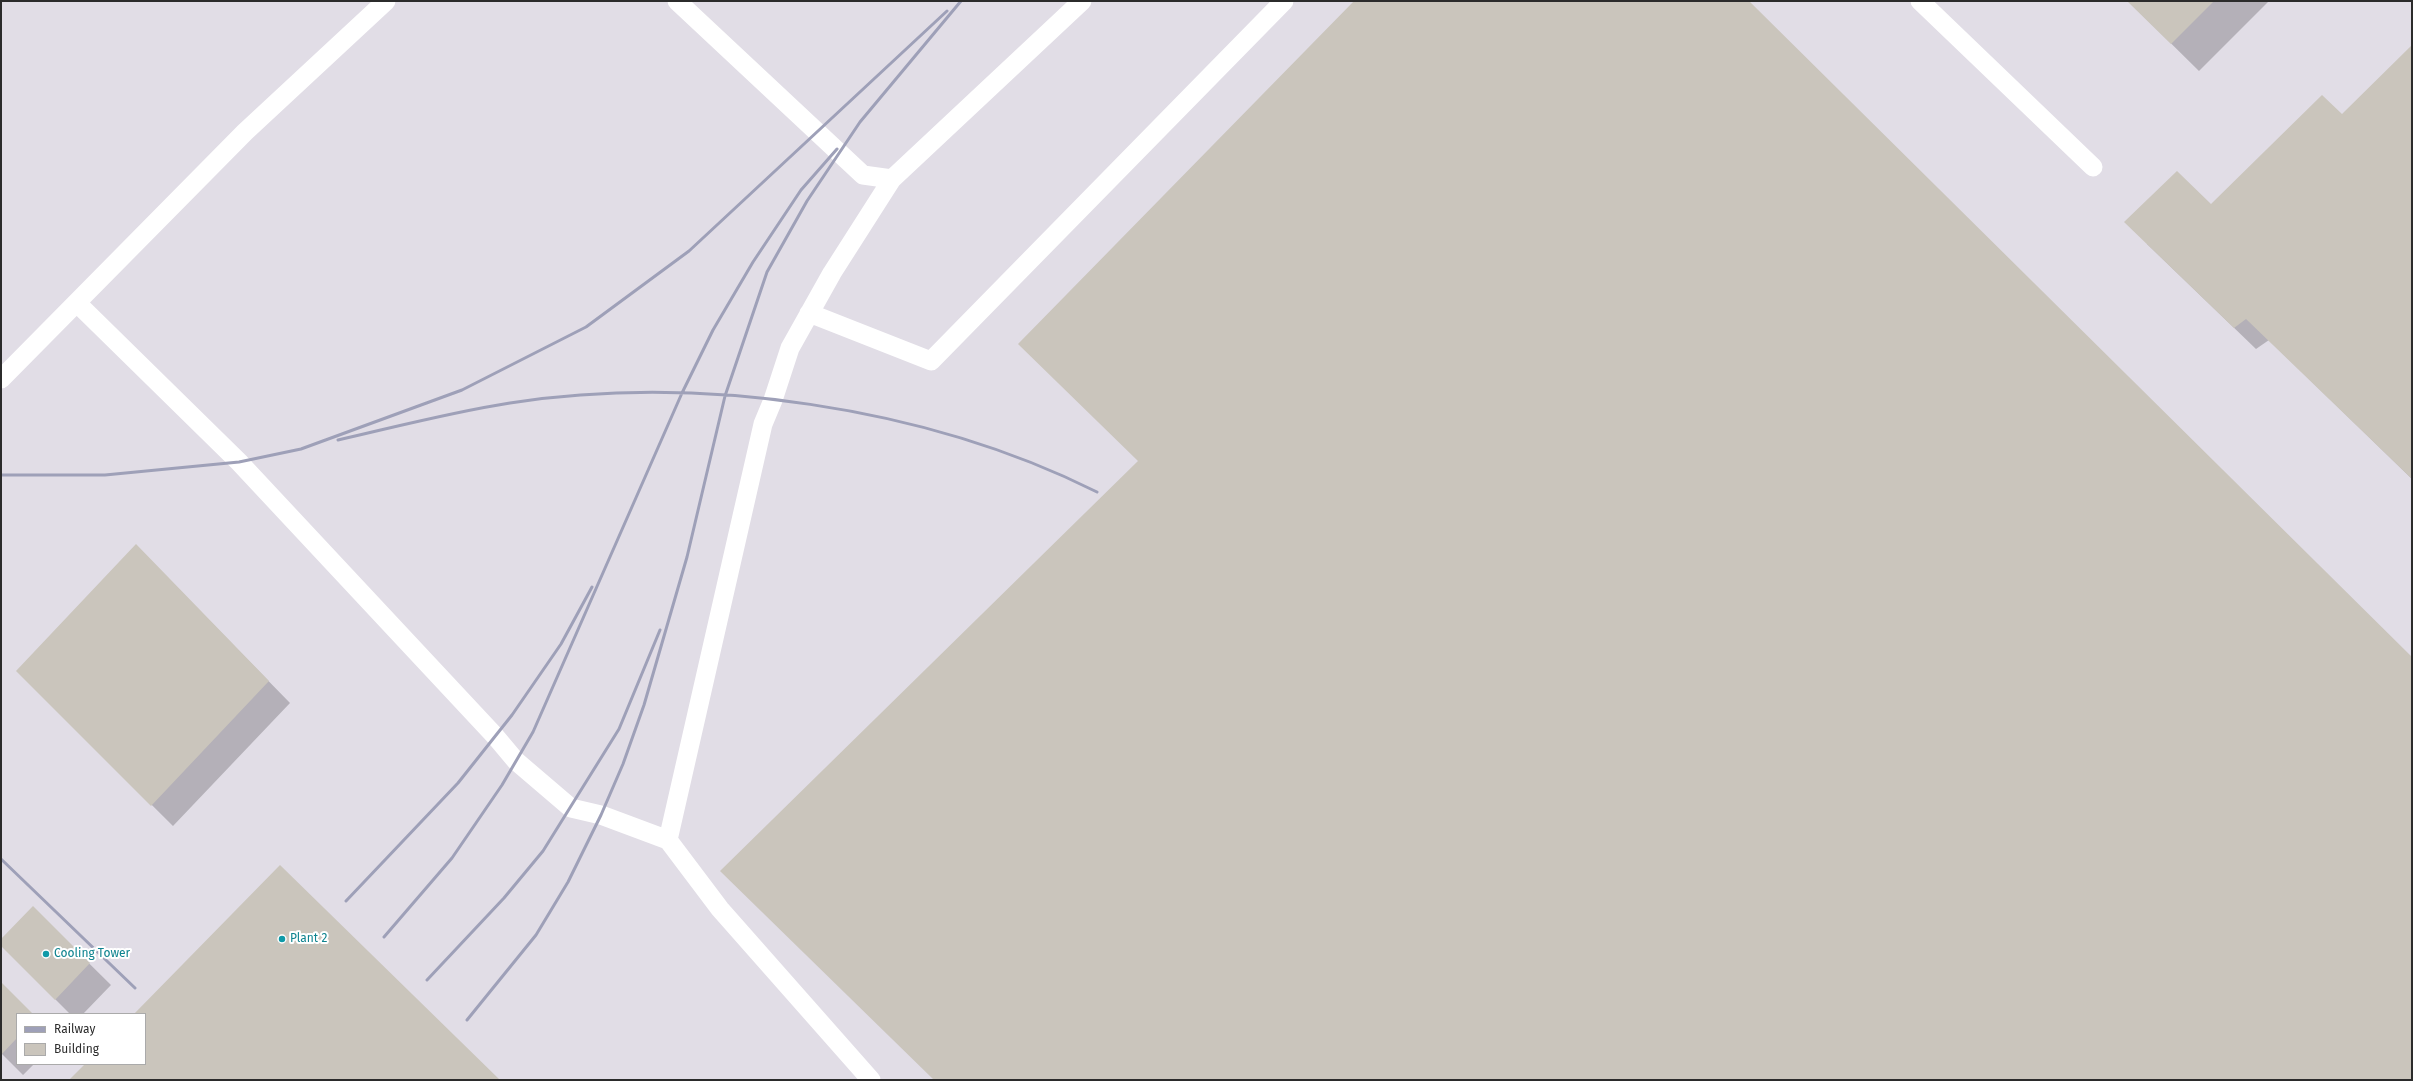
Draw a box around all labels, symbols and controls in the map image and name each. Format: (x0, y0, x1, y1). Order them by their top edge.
place label: Plant 2 (290, 932, 327, 946)
marker: Plant 2 (277, 934, 287, 944)
place label: Cooling Tower (54, 947, 130, 961)
marker: Cooling Tower (41, 949, 51, 959)
legend (16, 1013, 146, 1065)
text: Railway (54, 1022, 95, 1036)
text: Building (54, 1042, 99, 1056)

